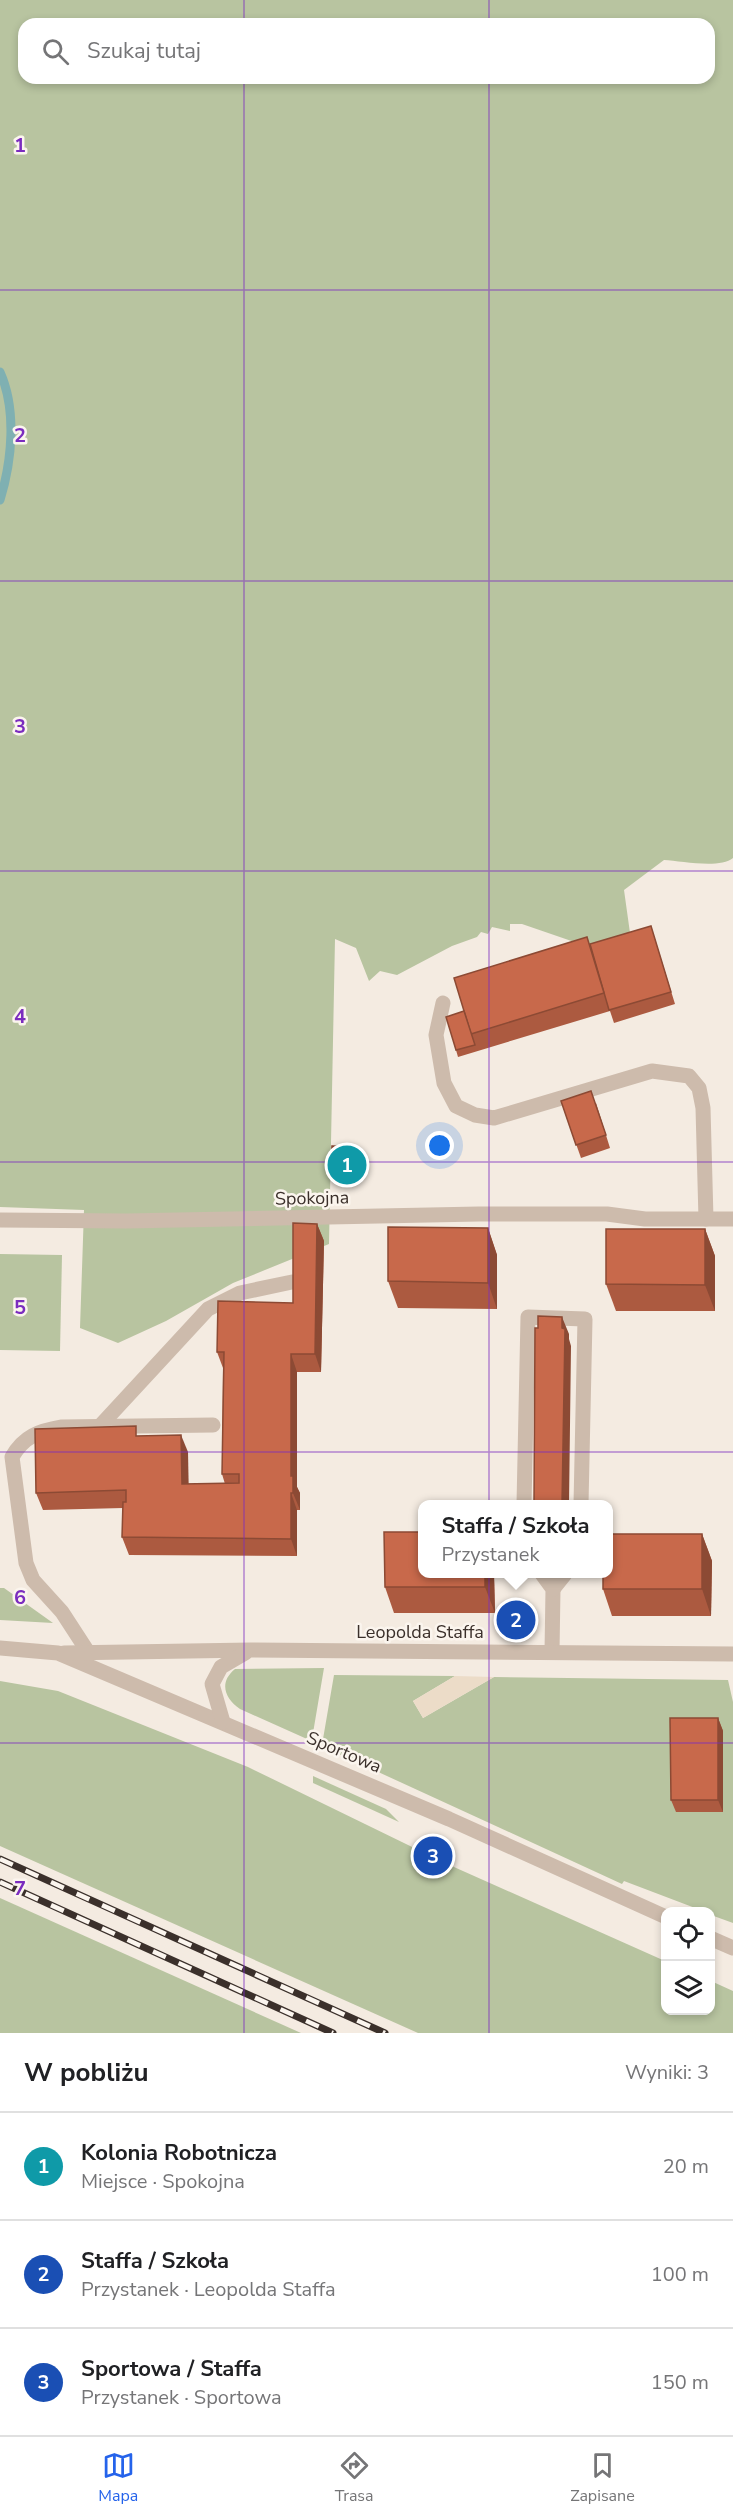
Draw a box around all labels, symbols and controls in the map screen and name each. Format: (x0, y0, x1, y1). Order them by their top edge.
search box (18, 18, 715, 84)
icon: search (39, 35, 72, 68)
text: Szukaj tutaj (87, 36, 201, 66)
text: 1 (14, 132, 26, 159)
text: 2 (14, 422, 26, 449)
text: 3 (14, 713, 26, 740)
text: 4 (14, 1003, 26, 1030)
your location (425, 1131, 454, 1160)
pin: 1 (328, 1142, 366, 1188)
street label: Spokojna (275, 1185, 349, 1211)
text: 5 (14, 1294, 26, 1321)
popup (418, 1500, 613, 1578)
text: Staffa / Szkoła (441, 1511, 590, 1541)
text: Przystanek (441, 1541, 539, 1568)
text: 6 (14, 1584, 26, 1611)
pin: 2 (496, 1598, 536, 1642)
street label: Leopolda Staffa (356, 1620, 484, 1644)
street label: Sportowa (303, 1726, 385, 1778)
pin: 3 (414, 1834, 452, 1878)
text: 7 (14, 1875, 26, 1902)
map controls (661, 1907, 715, 2015)
button: locate (661, 1907, 715, 1961)
button: layers (661, 1961, 715, 2015)
text: W pobliżu (24, 2055, 148, 2090)
text: Wyniki: 3 (625, 2059, 709, 2086)
text: Kolonia Robotnicza (81, 2138, 277, 2168)
text: 1 (38, 2153, 50, 2180)
text: 20 m (663, 2153, 709, 2180)
text: Miejsce · Spokojna (81, 2168, 245, 2195)
text: Staffa / Szkoła (81, 2246, 229, 2276)
text: 2 (38, 2261, 50, 2288)
text: 100 m (651, 2261, 709, 2288)
text: Przystanek · Leopolda Staffa (81, 2276, 336, 2303)
text: Sportowa / Staffa (81, 2354, 262, 2384)
text: 3 (38, 2369, 50, 2396)
text: 150 m (651, 2369, 709, 2396)
text: Przystanek · Sportowa (81, 2384, 282, 2411)
tab: Mapa (98, 2449, 138, 2507)
tab: Trasa (335, 2449, 374, 2507)
tab: Zapisane (570, 2449, 635, 2507)

